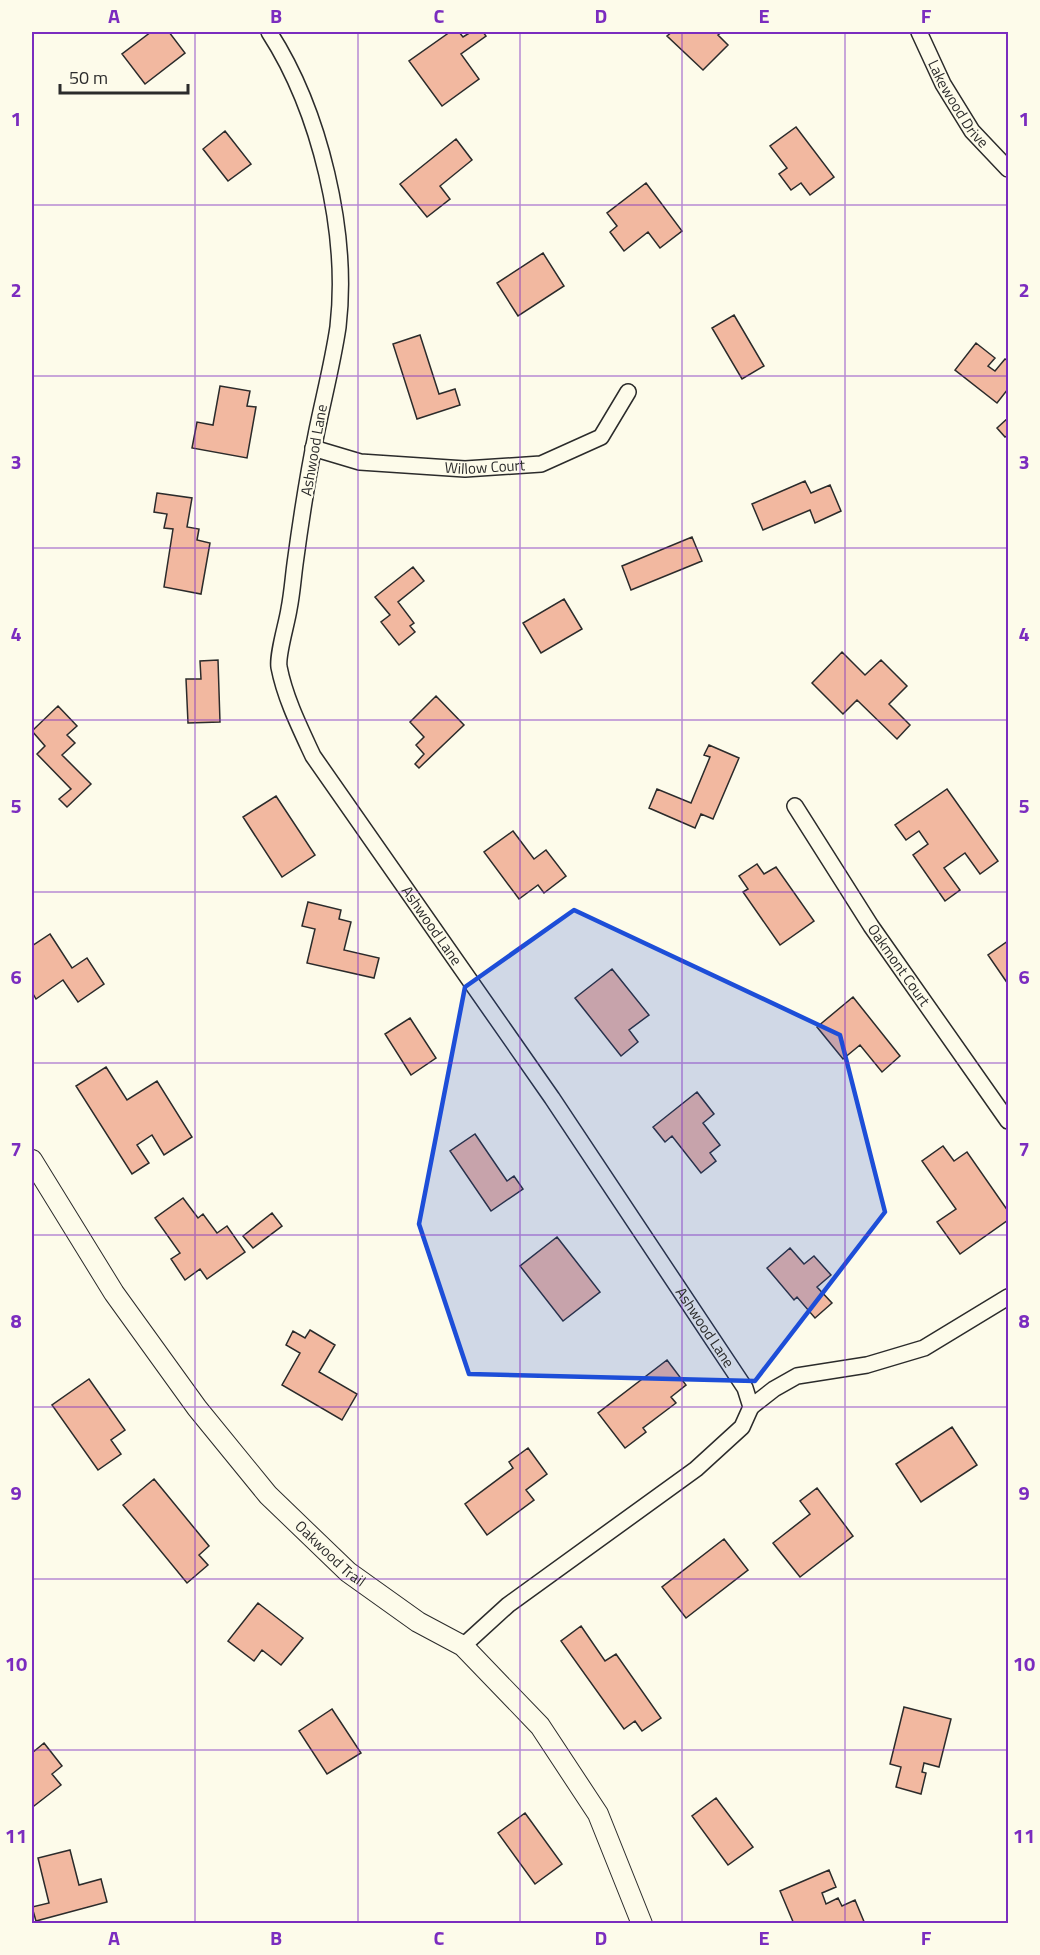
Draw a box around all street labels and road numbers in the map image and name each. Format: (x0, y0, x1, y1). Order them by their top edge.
street label: Lakewood Drive (922, 56, 994, 153)
street label: Ashwood Lane (294, 402, 333, 498)
street label: Willow Court (444, 453, 526, 480)
street label: Ashwood Lane (396, 881, 468, 970)
street label: Oakmont Court (862, 919, 936, 1011)
street label: Ashwood Lane (670, 1282, 740, 1372)
street label: Oakwood Trail (290, 1515, 371, 1592)

